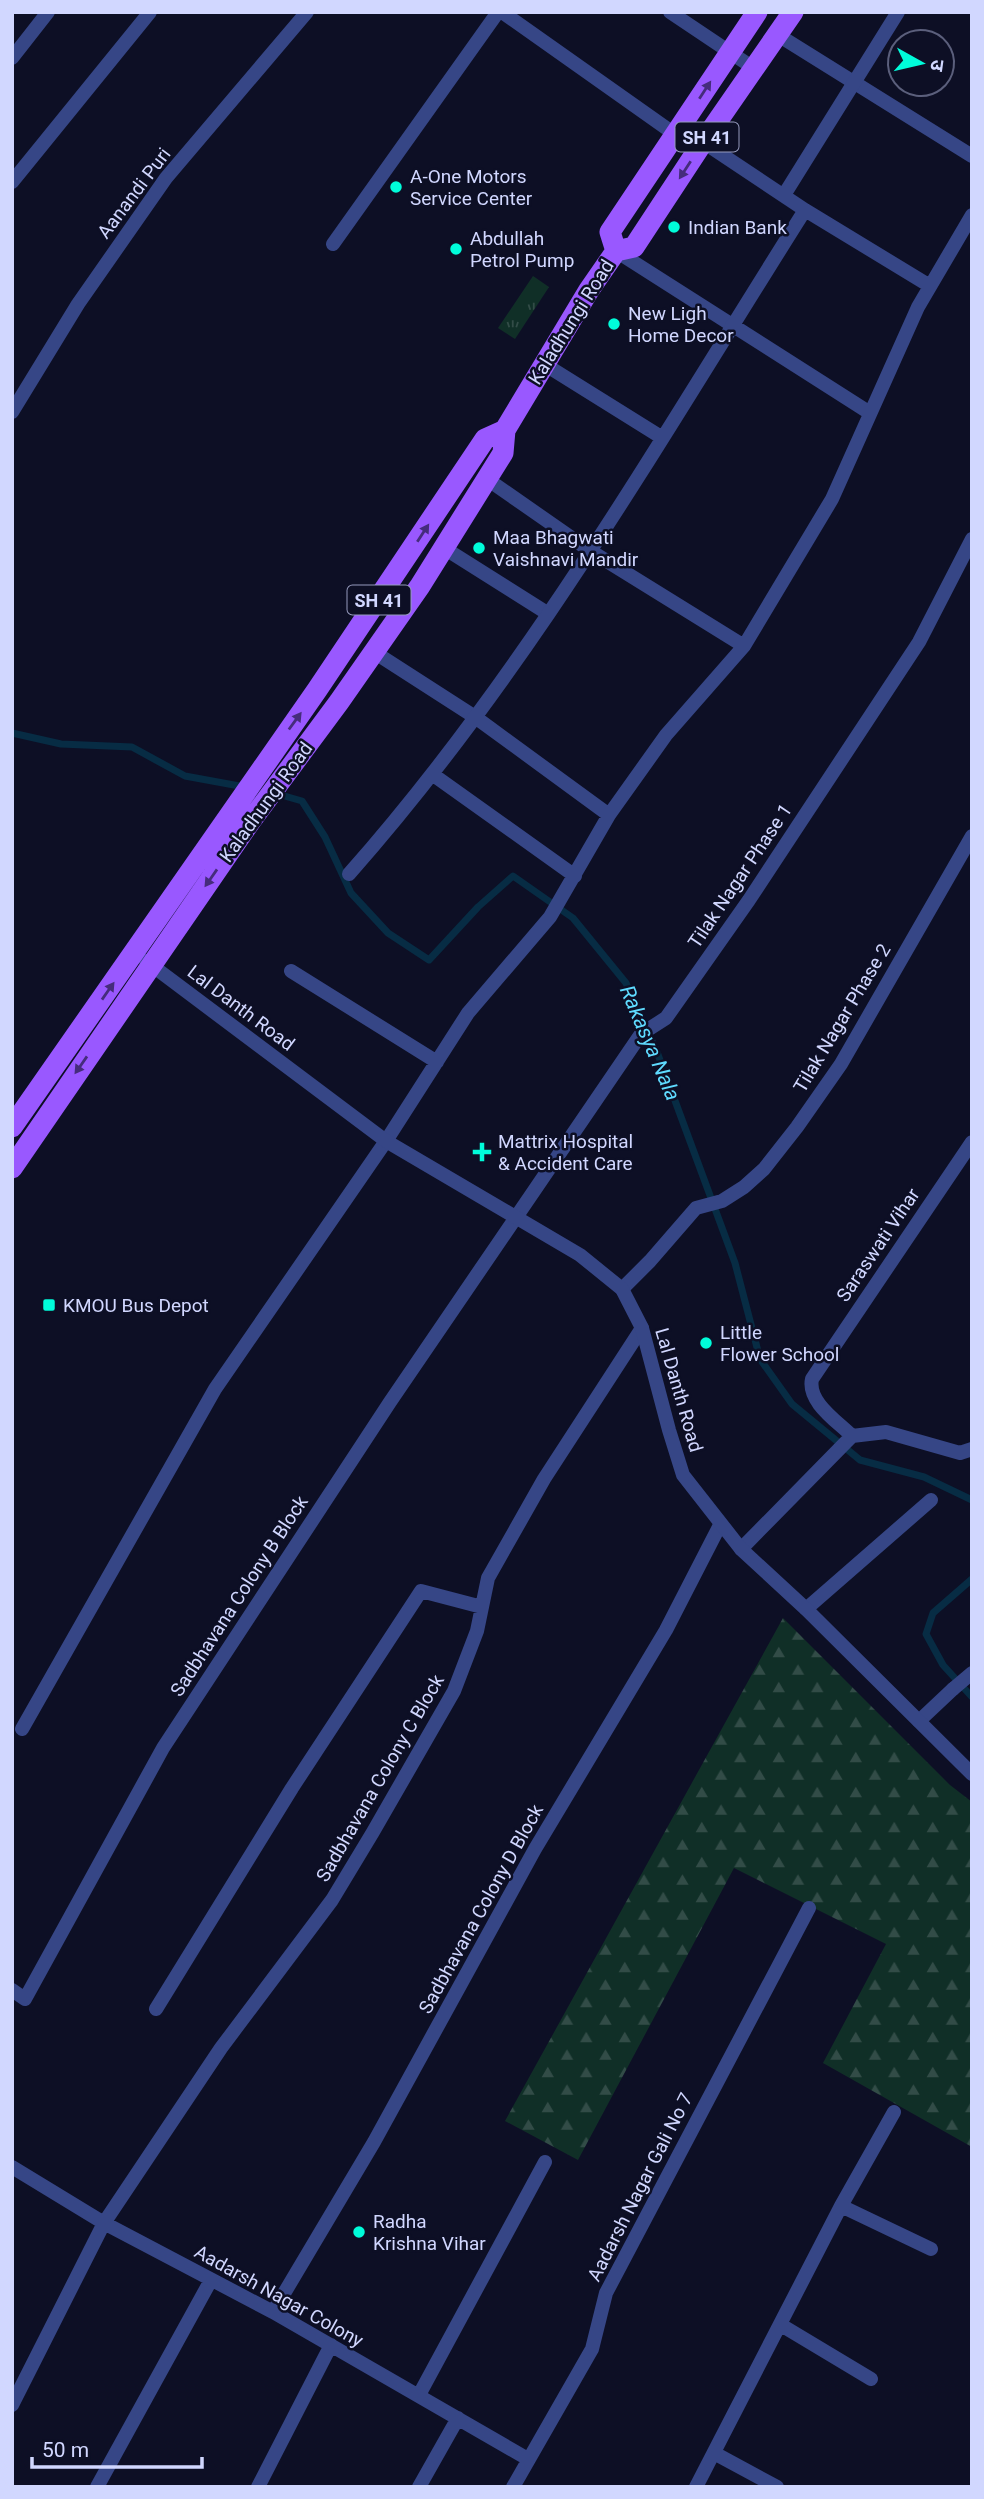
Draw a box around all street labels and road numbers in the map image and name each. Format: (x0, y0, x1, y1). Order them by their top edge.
road number: SH 41 (676, 122, 738, 152)
street label: Aanandi Puri (92, 143, 176, 243)
street label: Kaladhungi Road (523, 255, 619, 389)
road number: SH 41 (348, 586, 410, 614)
street label: Kaladhungi Road (215, 737, 317, 867)
street label: Tilak Nagar Phase 1 (683, 799, 797, 953)
street label: Tilak Nagar Phase 2 (789, 939, 895, 1097)
street label: Lal Danth Road (183, 960, 299, 1056)
street label: Saraswati Vihar (832, 1183, 925, 1306)
street label: Lal Danth Road (650, 1325, 708, 1455)
street label: Sadbhavana Colony B Block (165, 1491, 313, 1701)
street label: Sadbhavana Colony C Block (311, 1670, 449, 1886)
street label: Sadbhavana Colony D Block (414, 1800, 548, 2018)
street label: Aadarsh Nagar Gali No 7 (582, 2089, 698, 2285)
street label: Aadarsh Nagar Colony (191, 2240, 367, 2352)

